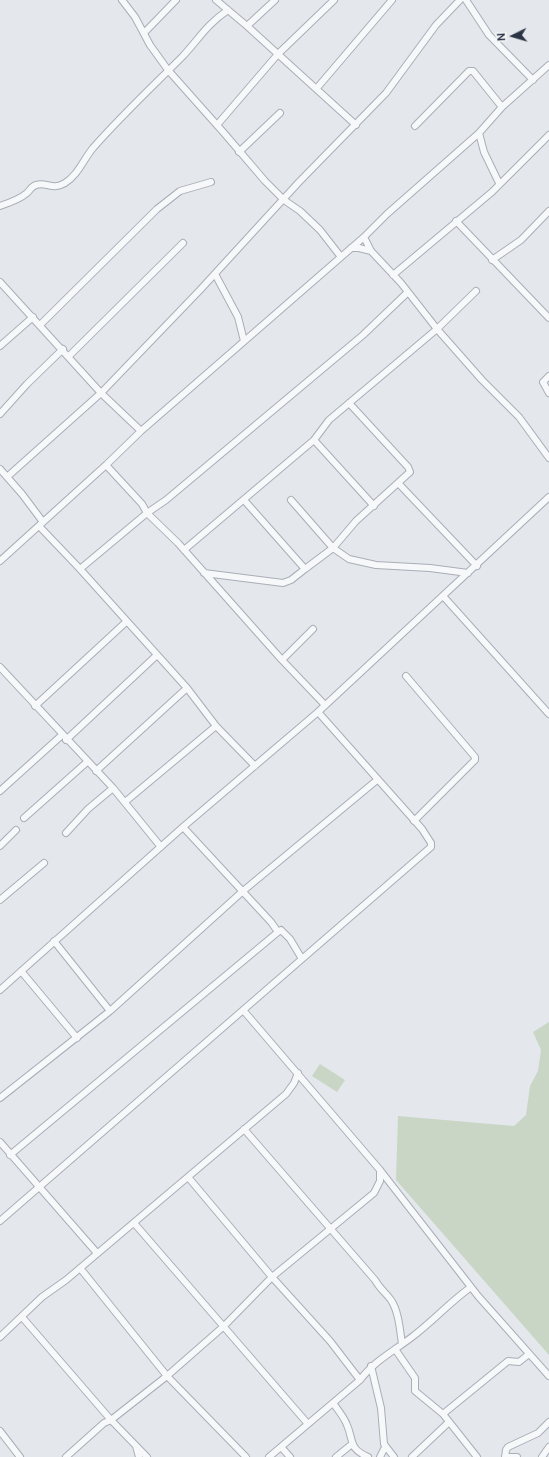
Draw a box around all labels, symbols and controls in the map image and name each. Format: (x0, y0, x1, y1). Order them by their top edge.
north arrow (493, 16, 533, 56)
text: N (494, 32, 508, 42)

